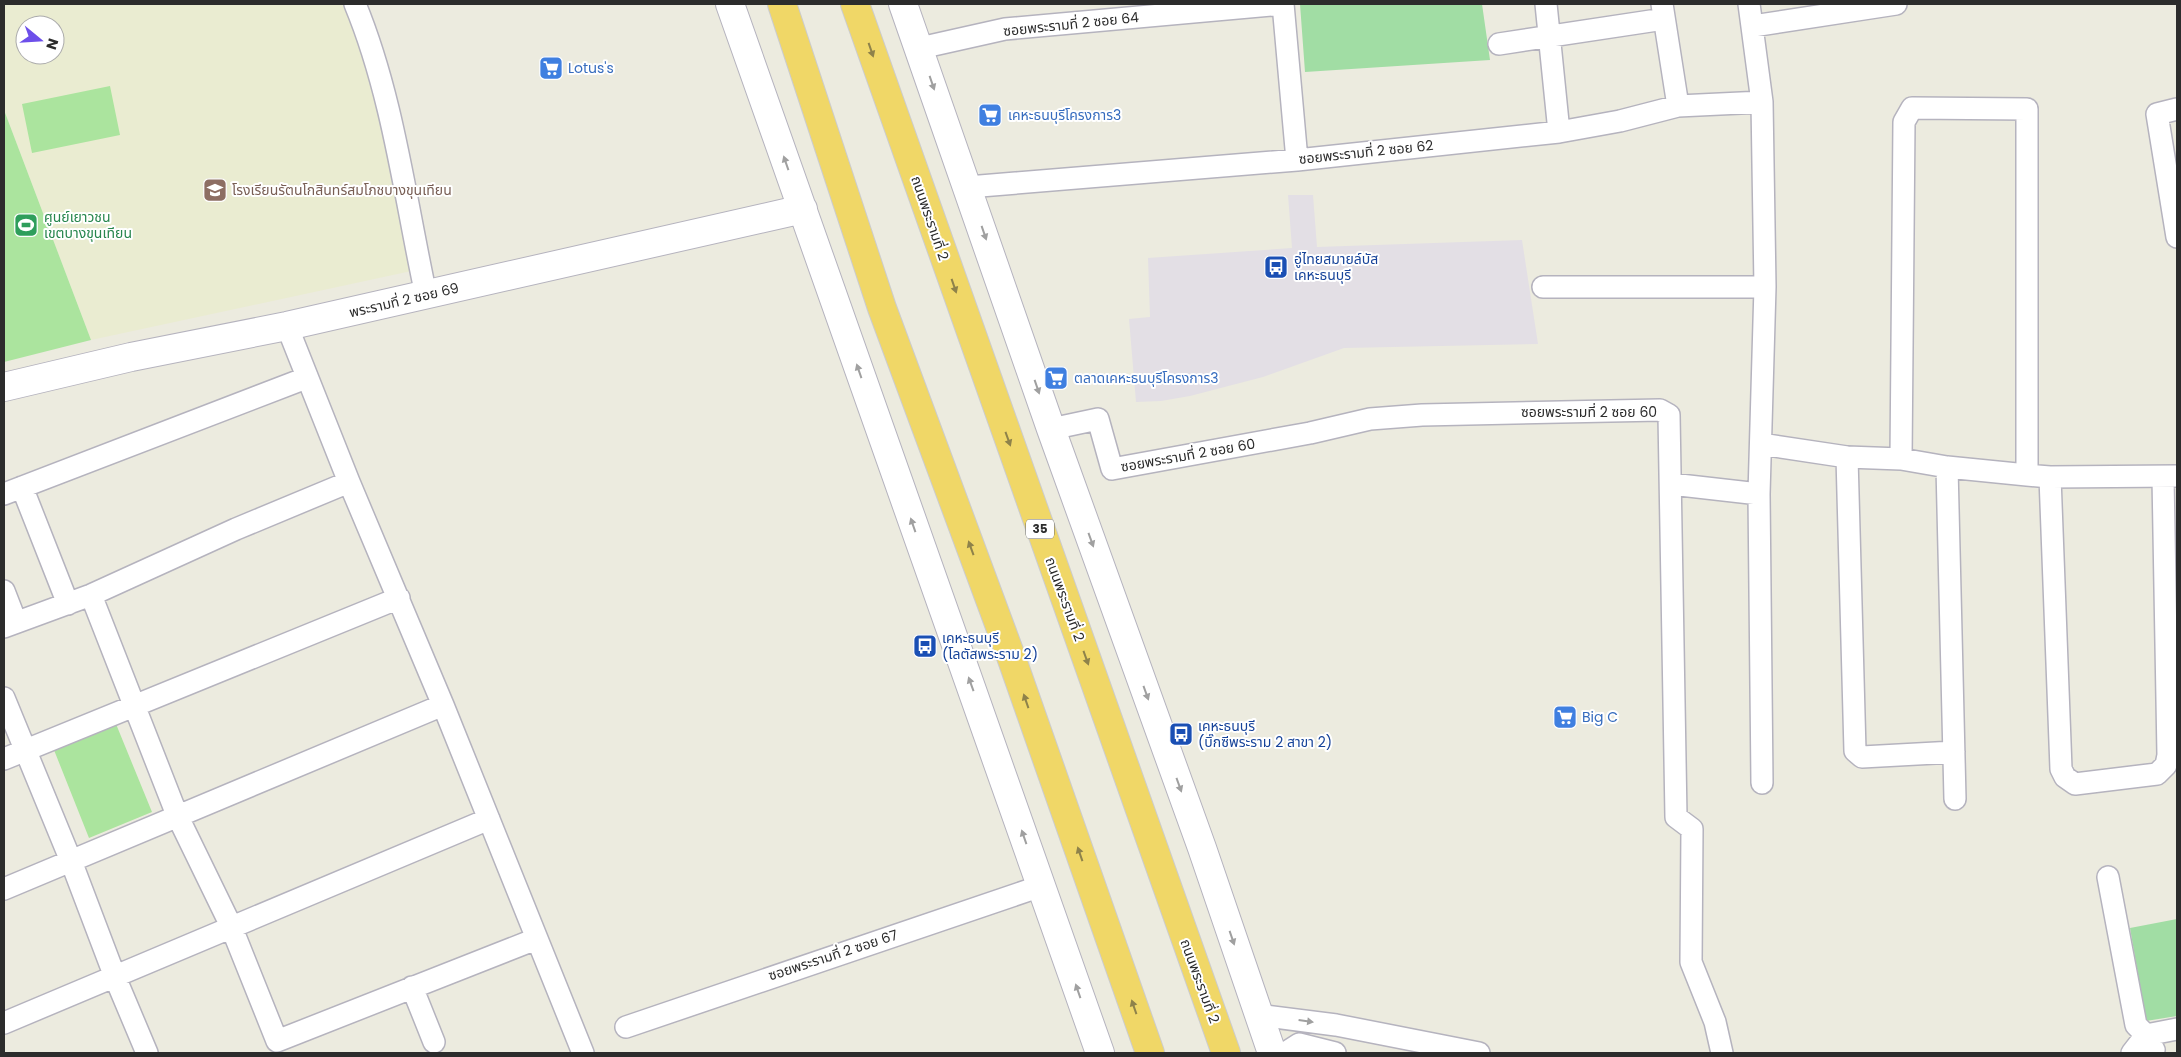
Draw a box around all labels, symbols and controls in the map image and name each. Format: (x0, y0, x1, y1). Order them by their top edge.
street label: ซอยพระรามที่ 2 ซอย 64 (1002, 7, 1140, 41)
north arrow (15, 15, 65, 65)
text: N (41, 36, 64, 52)
one-way arrow (868, 43, 876, 58)
supermarket icon: Lotus's (538, 55, 564, 81)
place label: Lotus's (568, 58, 614, 78)
one-way arrow (929, 75, 936, 90)
supermarket icon: เคหะธนบุรีโครงการ3 (977, 102, 1003, 128)
place label: เคหะธนบุรีโครงการ3 (1008, 105, 1121, 125)
street label: ซอยพระรามที่ 2 ซอย 62 (1298, 135, 1434, 169)
one-way arrow (782, 155, 790, 170)
street label: ถนนพระรามที่ 2 (906, 173, 954, 263)
school or university icon: โรงเรียนรัตนโกสินทร์สมโภชบางขุนเทียน (202, 177, 228, 203)
place label: โรงเรียนรัตนโกสินทร์สมโภชบางขุนเทียน (232, 180, 452, 200)
place label: ศูนย์เยาวชน เขตบางขุนเทียน (44, 207, 132, 243)
sports icon: ศูนย์เยาวชน เขตบางขุนเทียน (13, 212, 39, 238)
one-way arrow (980, 226, 988, 241)
place label: อู่ไทยสมายล์บัส เคหะธนบุรี (1294, 249, 1378, 285)
bus stop icon: อู่ไทยสมายล์บัส เคหะธนบุรี (1263, 254, 1289, 280)
street label: พระรามที่ 2 ซอย 69 (347, 278, 461, 322)
one-way arrow (950, 279, 958, 294)
one-way arrow (855, 364, 863, 379)
supermarket icon: ตลาดเคหะธนบุรีโครงการ3 (1043, 365, 1069, 391)
place label: ตลาดเคหะธนบุรีโครงการ3 (1074, 368, 1219, 388)
one-way arrow (1033, 380, 1041, 395)
street label: ซอยพระรามที่ 2 ซอย 60 (1521, 402, 1657, 422)
one-way arrow (1004, 432, 1012, 447)
street label: ซอยพระรามที่ 2 ซอย 60 (1119, 433, 1257, 477)
one-way arrow (909, 517, 916, 532)
road number: 35 (1026, 520, 1054, 538)
one-way arrow (1087, 533, 1095, 548)
one-way arrow (967, 540, 975, 555)
street label: ถนนพระรามที่ 2 (1041, 554, 1089, 644)
place label: เคหะธนบุรี (โลตัสพระราม 2) (942, 628, 1038, 664)
bus stop icon: เคหะธนบุรี (โลตัสพระราม 2) (912, 633, 938, 659)
one-way arrow (1082, 651, 1090, 666)
one-way arrow (967, 676, 975, 691)
one-way arrow (1142, 686, 1150, 701)
one-way arrow (1022, 693, 1029, 708)
supermarket icon: Big C (1552, 704, 1578, 730)
place label: Big C (1582, 707, 1618, 727)
place label: เคหะธนบุรี (บิ๊กซีพระราม 2 สาขา 2) (1198, 716, 1332, 752)
bus stop icon: เคหะธนบุรี (บิ๊กซีพระราม 2 สาขา 2) (1168, 721, 1194, 747)
one-way arrow (1176, 777, 1183, 792)
one-way arrow (1020, 830, 1027, 845)
one-way arrow (1076, 846, 1084, 861)
street label: ซอยพระรามที่ 2 ซอย 67 (766, 925, 901, 985)
one-way arrow (1228, 931, 1236, 946)
street label: ถนนพระรามที่ 2 (1176, 936, 1224, 1026)
one-way arrow (1074, 983, 1081, 998)
one-way arrow (1130, 1000, 1137, 1015)
one-way arrow (1298, 1017, 1314, 1025)

